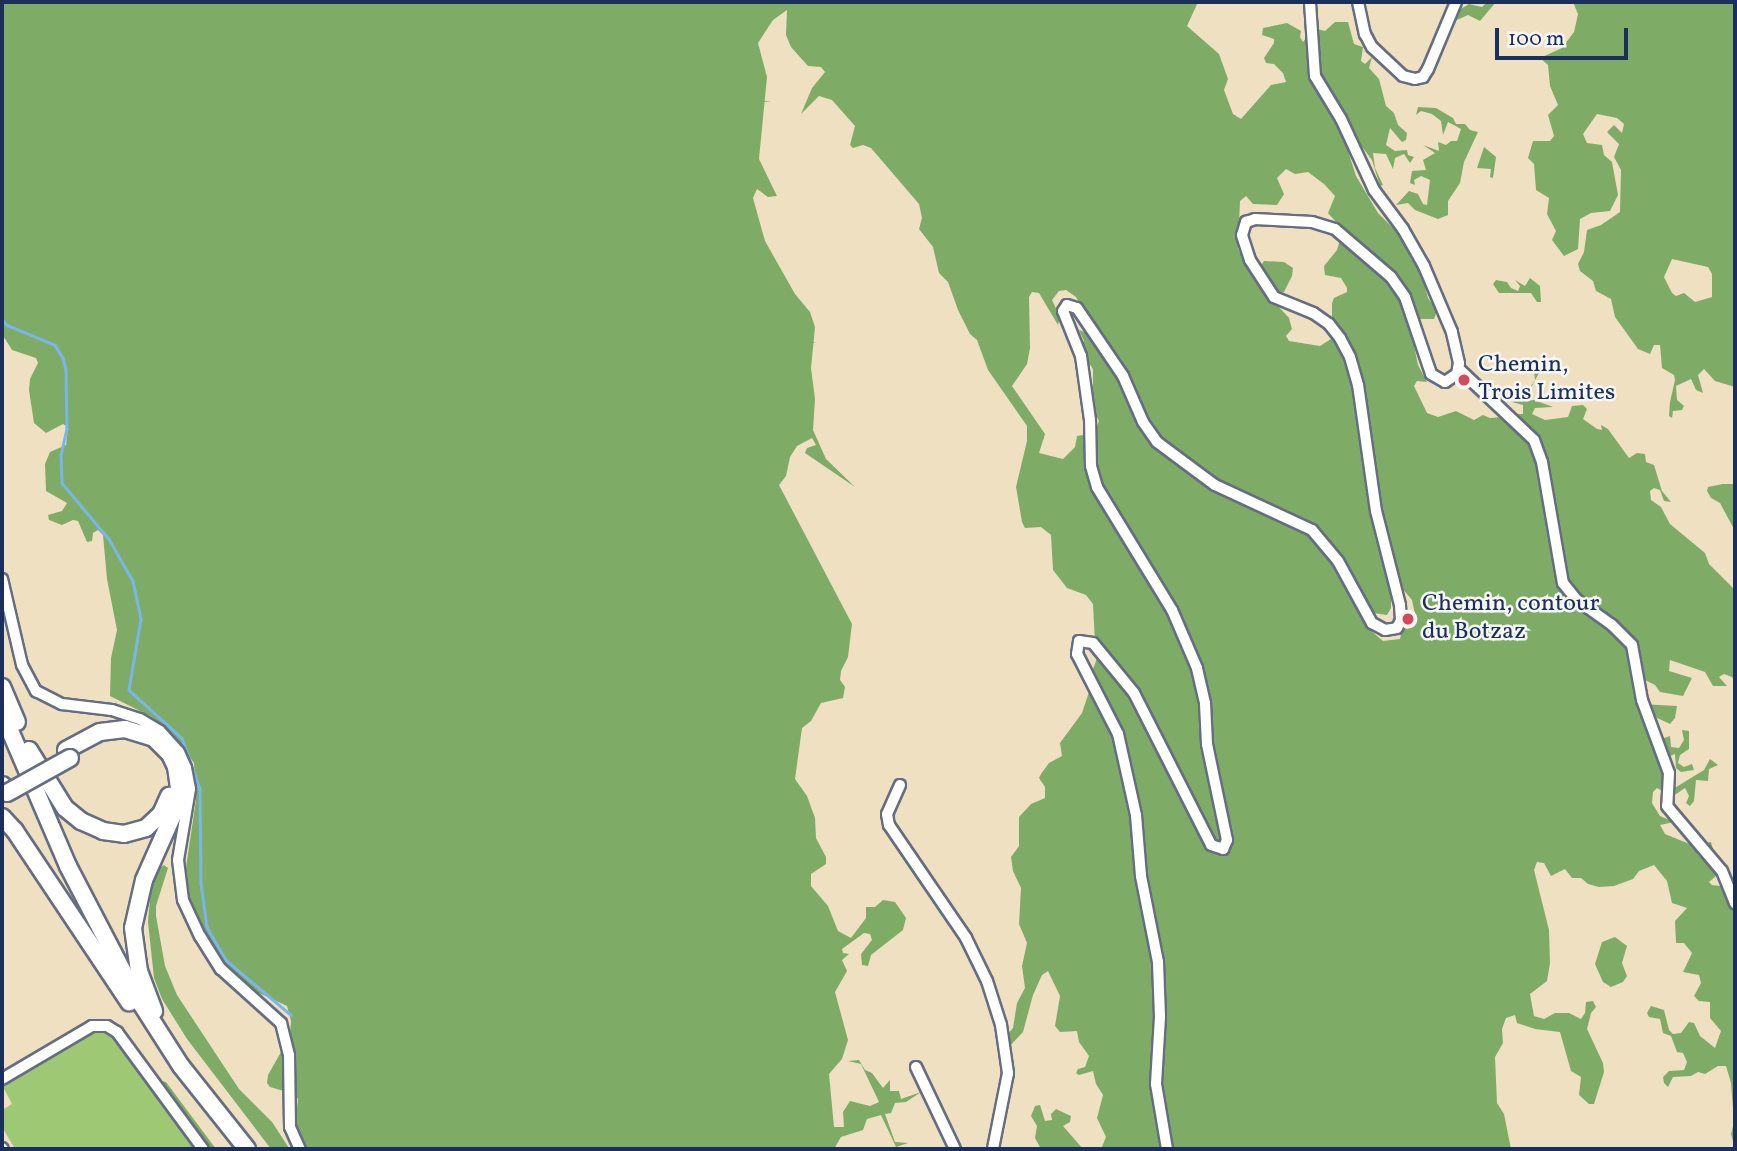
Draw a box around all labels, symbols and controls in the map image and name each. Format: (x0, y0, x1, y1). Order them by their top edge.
scale bar (1499, 14, 1632, 58)
text: 100 m (1508, 25, 1565, 54)
place label: Chemin, Trois Limites (1478, 352, 1615, 408)
marker: Chemin, Trois Limites (1456, 372, 1472, 388)
place label: Chemin, contour du Botzaz (1422, 591, 1600, 647)
marker: Chemin, contour du Botzaz (1400, 611, 1416, 627)

